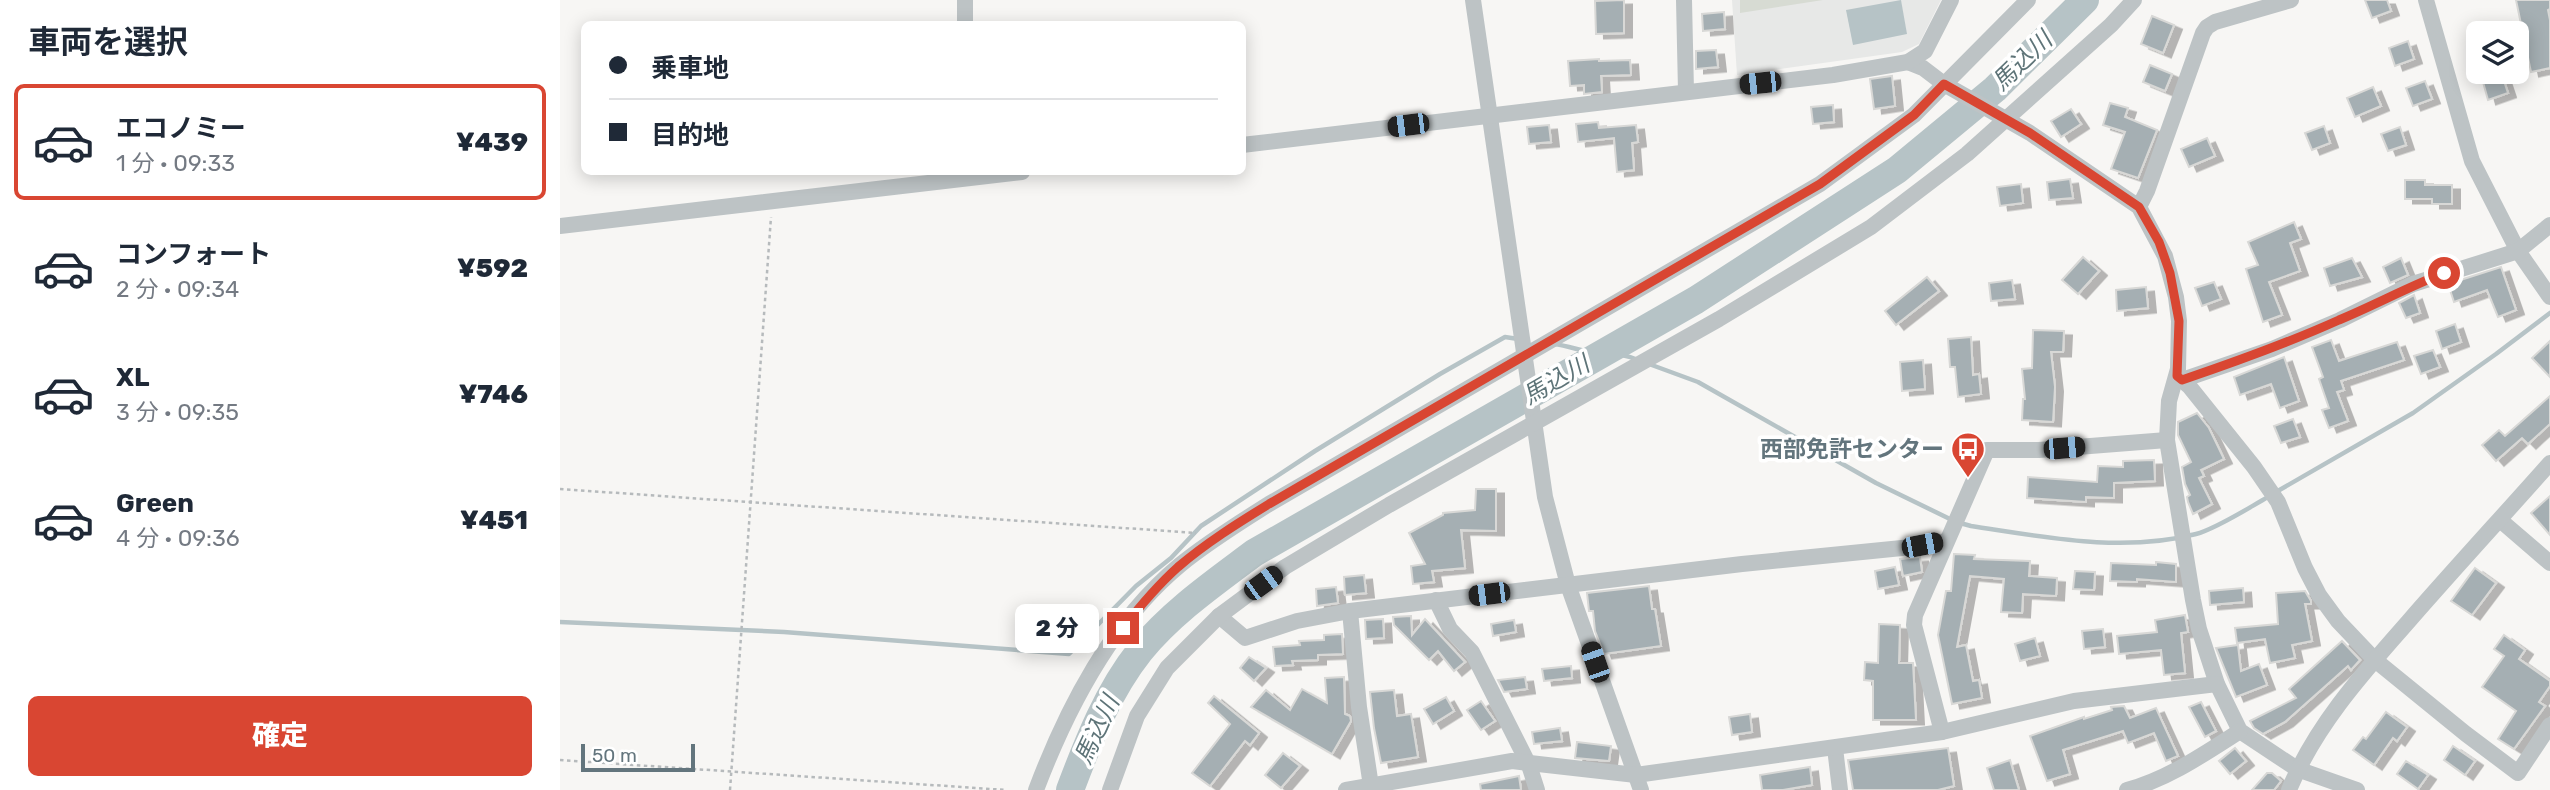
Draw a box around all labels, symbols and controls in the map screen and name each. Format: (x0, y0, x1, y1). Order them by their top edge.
map controls (2466, 21, 2529, 84)
button: layers (2466, 21, 2529, 84)
text: 車両を選択 (28, 23, 188, 61)
water label: 馬込川 (1986, 24, 2060, 96)
text: 乗車地 (651, 53, 729, 84)
car (1739, 70, 1782, 96)
icon: car (32, 111, 95, 174)
car (1386, 112, 1431, 138)
text: エコノミー (116, 113, 246, 144)
text: 目的地 (651, 120, 729, 151)
text: ¥439 (456, 127, 528, 158)
text: 1 分 · 09:33 (116, 149, 235, 177)
icon: car (32, 237, 95, 300)
text: コンフォート (116, 239, 271, 270)
text: ¥592 (457, 253, 528, 284)
route start (2428, 257, 2460, 289)
text: 2 分 · 09:34 (116, 275, 239, 303)
water label: 馬込川 (1518, 348, 1597, 410)
text: XL (116, 362, 149, 393)
icon: car (32, 363, 95, 426)
text: ¥746 (459, 379, 528, 410)
text: 3 分 · 09:35 (116, 398, 239, 426)
bus stop icon: 西部免許センター (1949, 430, 1987, 479)
place label: 西部免許センター (1760, 435, 1944, 463)
car (2043, 436, 2086, 460)
text: Green (116, 488, 194, 519)
icon: car (32, 489, 95, 552)
text: ¥451 (460, 505, 528, 536)
text: 4 分 · 09:36 (116, 524, 240, 552)
car (1900, 531, 1945, 559)
car (1240, 562, 1287, 604)
car (1467, 581, 1512, 607)
callout: 2 分 (1014, 604, 1098, 652)
route end (1107, 612, 1139, 644)
text: 2 分 (1035, 614, 1079, 642)
car (1579, 639, 1612, 685)
water label: 馬込川 (1069, 689, 1126, 769)
button: 確定 (28, 696, 532, 776)
scale bar (581, 741, 695, 773)
text: 50 m (592, 744, 637, 767)

